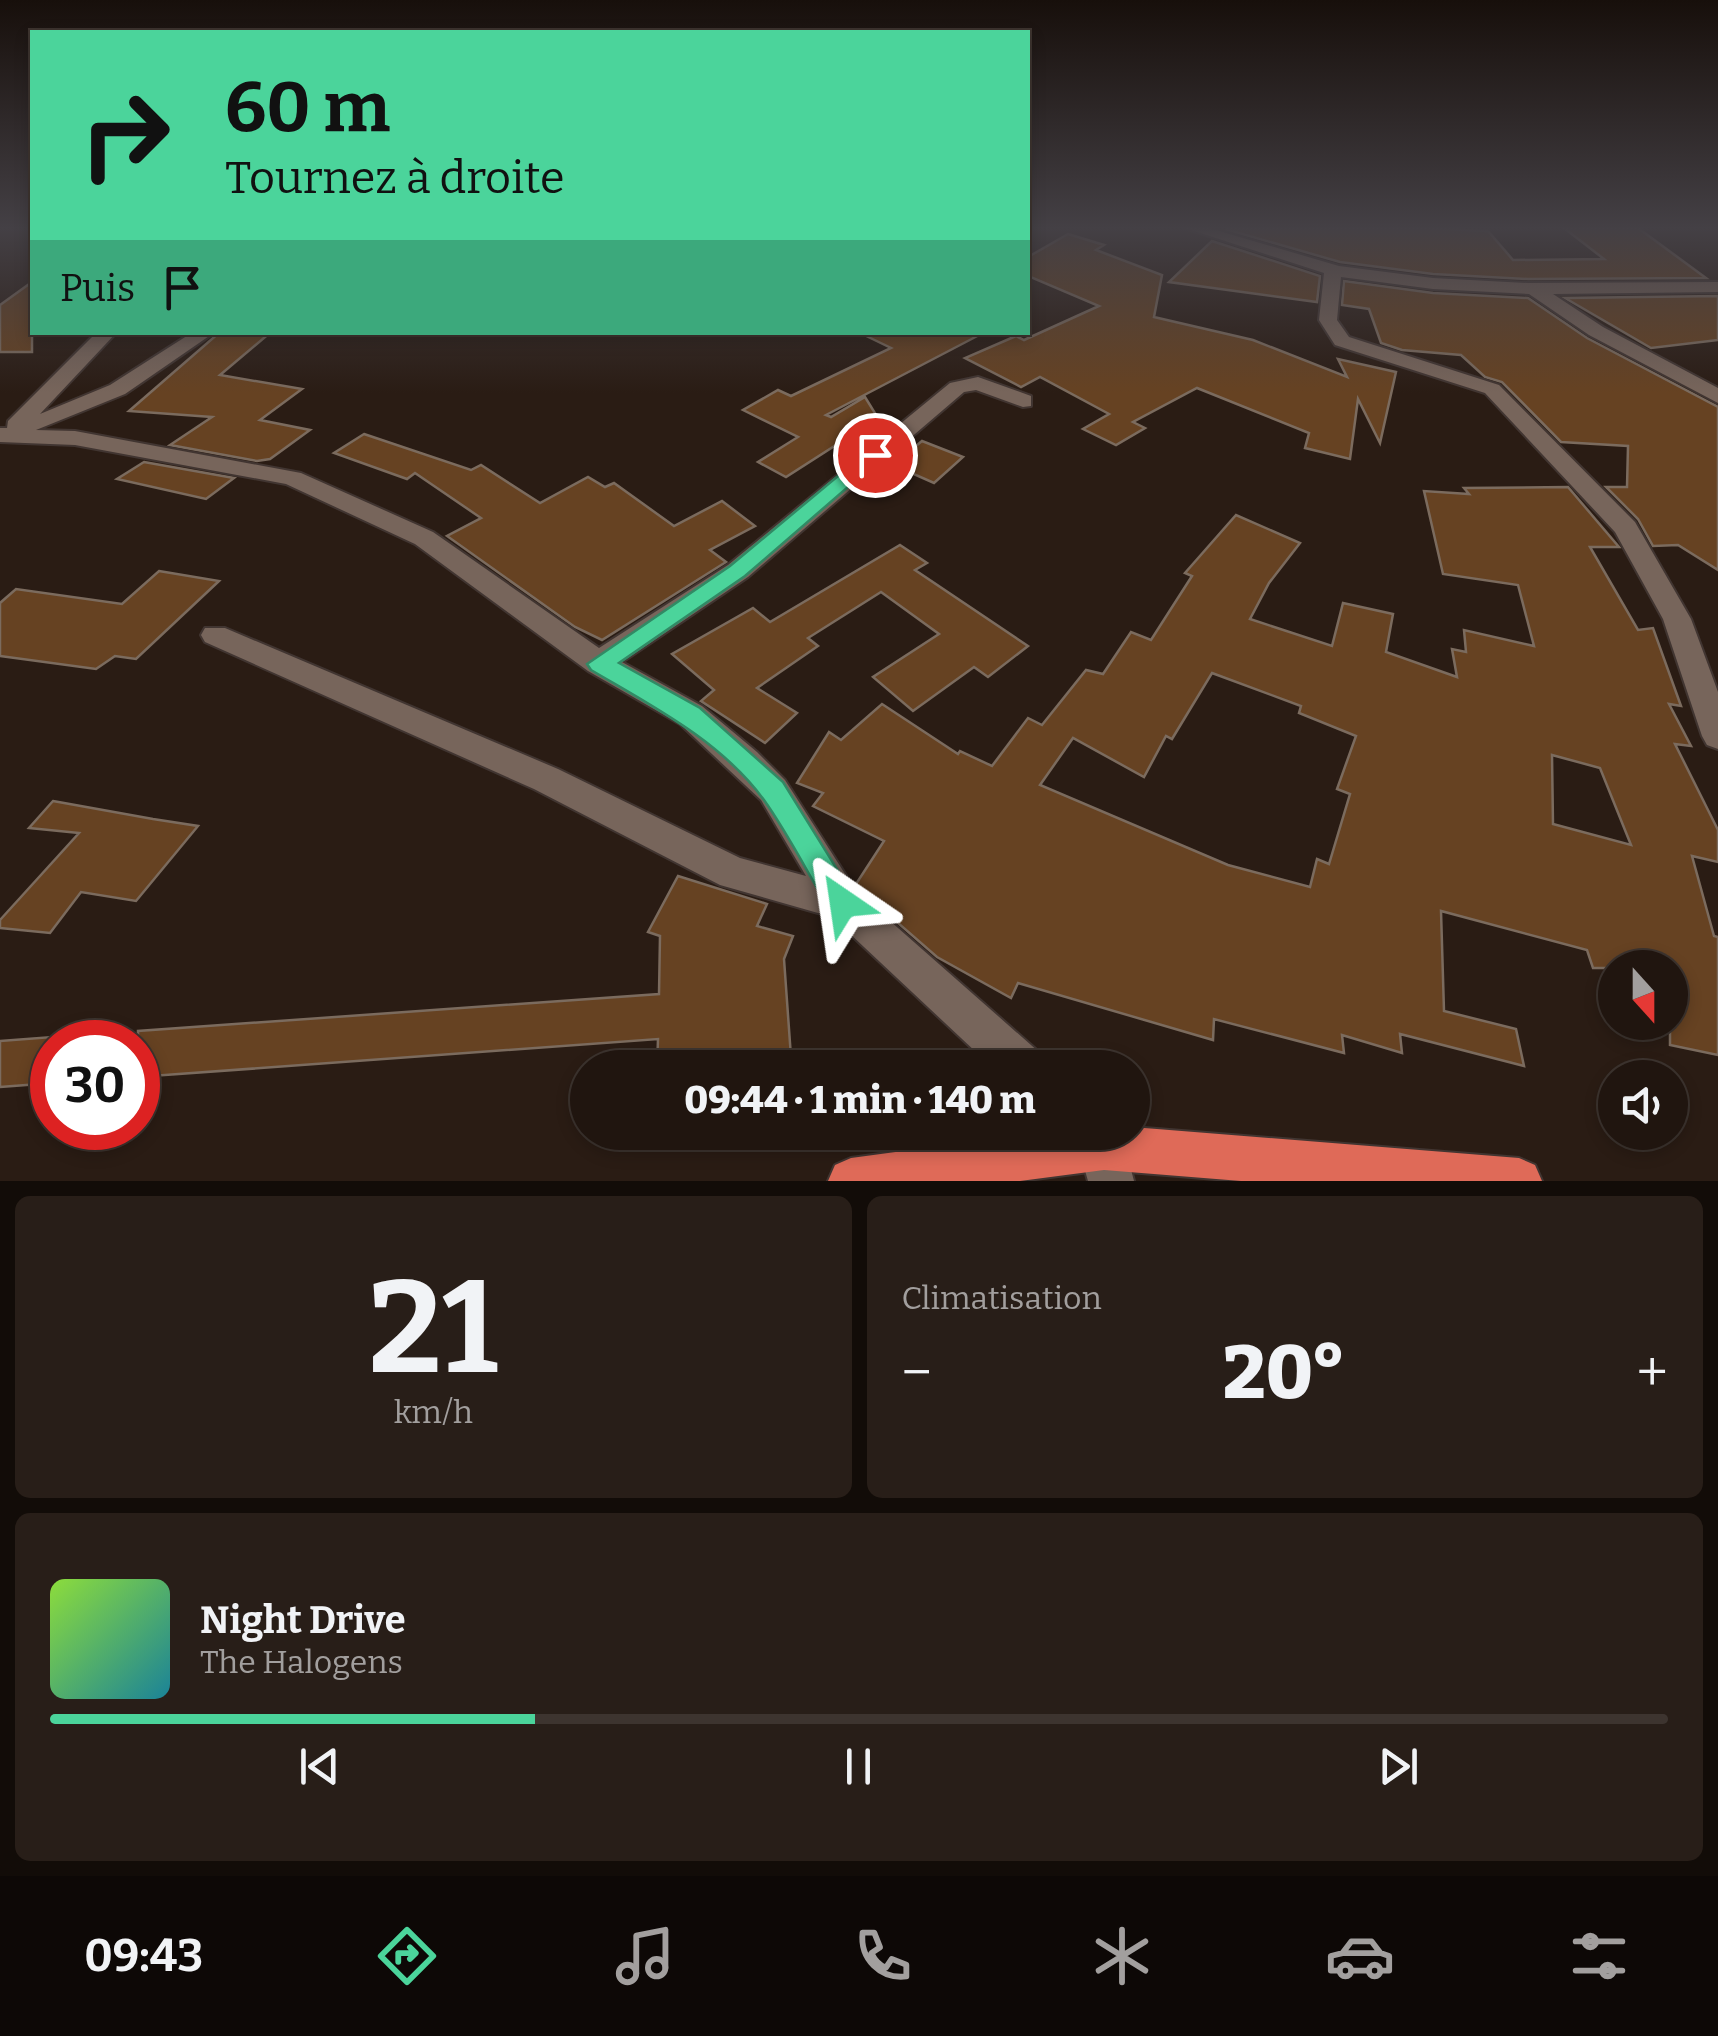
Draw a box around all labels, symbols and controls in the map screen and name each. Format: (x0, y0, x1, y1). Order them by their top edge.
text: 60 m (225, 66, 390, 150)
icon: right (60, 70, 190, 200)
text: Tournez à droite (225, 151, 565, 205)
icon: arrive (155, 260, 210, 315)
text: Puis (60, 265, 135, 311)
pin (833, 413, 918, 498)
icon: arrive (848, 428, 903, 483)
position arrow (791, 851, 895, 955)
north arrow (1598, 950, 1688, 1040)
map controls (1598, 950, 1688, 1150)
speed limit sign: 30 (30, 1020, 160, 1150)
button: sound (1598, 1060, 1688, 1150)
text: 09:44 · 1 min · 140 m (684, 1077, 1036, 1123)
text: 21 (369, 1250, 498, 1406)
text: Climatisation (902, 1279, 1102, 1317)
text: 20° (1223, 1328, 1346, 1418)
text: − (902, 1340, 932, 1406)
text: + (1637, 1340, 1668, 1406)
text: km/h (394, 1393, 473, 1431)
text: Night Drive (200, 1597, 406, 1643)
text: The Halogens (200, 1643, 403, 1681)
icon: previous (292, 1739, 347, 1794)
icon: pause (831, 1739, 886, 1794)
icon: next (1371, 1739, 1426, 1794)
icon: directions (372, 1921, 442, 1991)
icon: music (610, 1921, 680, 1991)
icon: phone (848, 1921, 918, 1991)
icon: climate (1087, 1921, 1157, 1991)
icon: car (1325, 1921, 1395, 1991)
icon: filters (1564, 1921, 1634, 1991)
text: 09:43 (84, 1929, 203, 1983)

